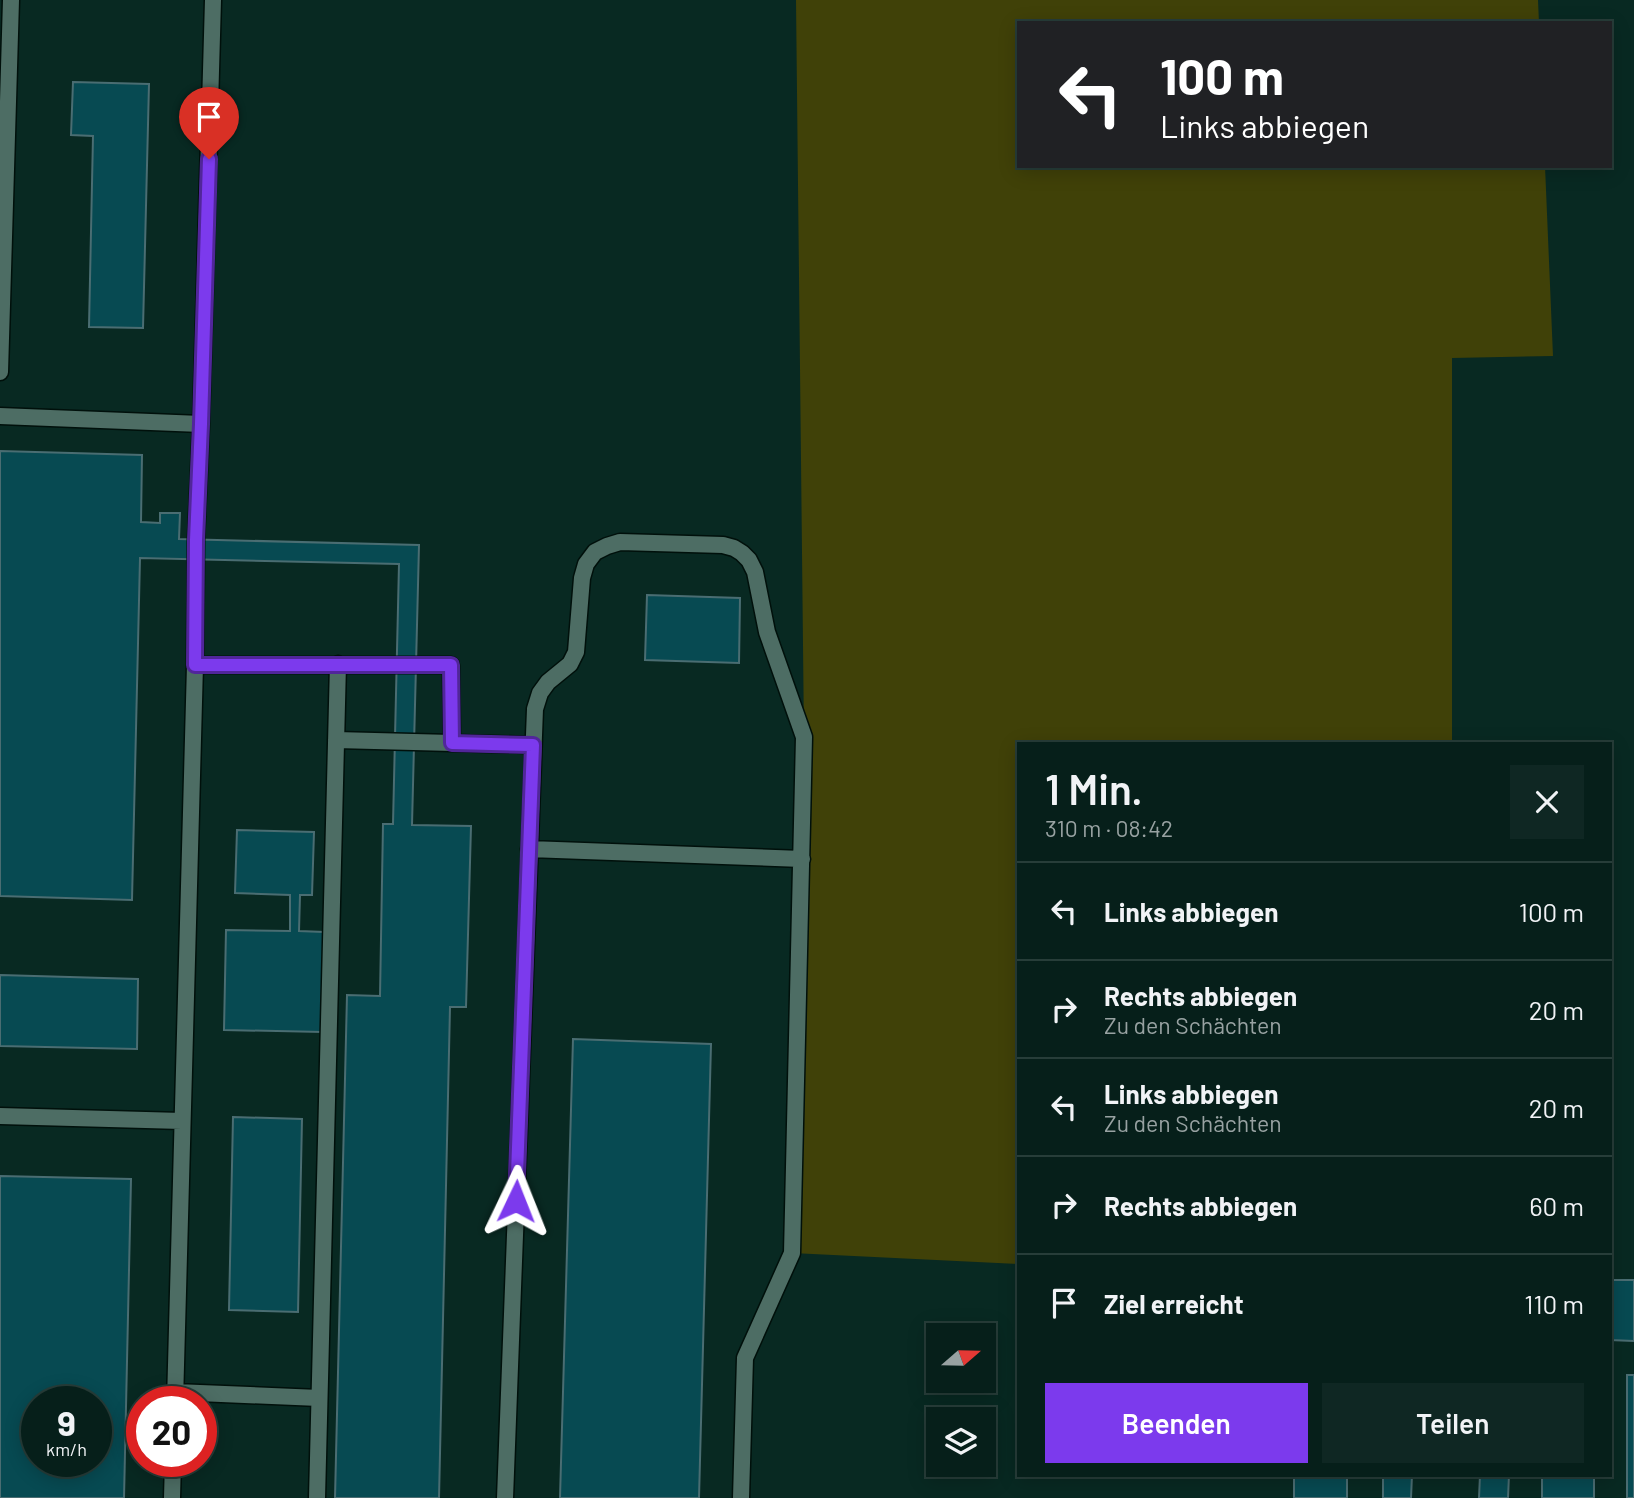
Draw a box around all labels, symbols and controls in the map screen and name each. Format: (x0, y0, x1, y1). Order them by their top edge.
text: 100 m (1160, 46, 1284, 105)
icon: left (1045, 49, 1136, 140)
pin (179, 87, 239, 159)
icon: arrive (190, 98, 228, 136)
text: Links abbiegen (1160, 106, 1369, 144)
text: 1 Min. (1045, 763, 1143, 813)
button: close (1510, 765, 1584, 839)
text: 310 m · 08:42 (1045, 814, 1173, 842)
icon: left (1045, 892, 1083, 930)
text: Links abbiegen (1104, 896, 1278, 927)
text: 100 m (1519, 896, 1584, 927)
text: Rechts abbiegen (1104, 980, 1297, 1011)
icon: right (1045, 990, 1083, 1028)
text: 20 m (1529, 994, 1584, 1025)
text: Zu den Schächten (1104, 1011, 1282, 1039)
text: Links abbiegen (1104, 1078, 1278, 1109)
icon: left (1045, 1088, 1083, 1126)
text: 20 m (1529, 1092, 1584, 1123)
text: Zu den Schächten (1104, 1109, 1282, 1137)
position arrow (479, 1164, 553, 1238)
icon: right (1045, 1186, 1083, 1224)
text: Rechts abbiegen (1104, 1190, 1297, 1221)
text: 60 m (1529, 1190, 1584, 1221)
icon: arrive (1045, 1284, 1083, 1322)
text: Ziel erreicht (1104, 1288, 1244, 1319)
text: 110 m (1524, 1288, 1584, 1319)
north arrow (926, 1323, 996, 1393)
map controls (926, 1323, 996, 1477)
button: Beenden (1045, 1383, 1308, 1463)
button: Teilen (1322, 1383, 1584, 1463)
speed limit sign: 20 (126, 1386, 217, 1477)
text: 9 (57, 1401, 76, 1443)
button: layers (926, 1407, 996, 1477)
text: km/h (46, 1438, 87, 1460)

